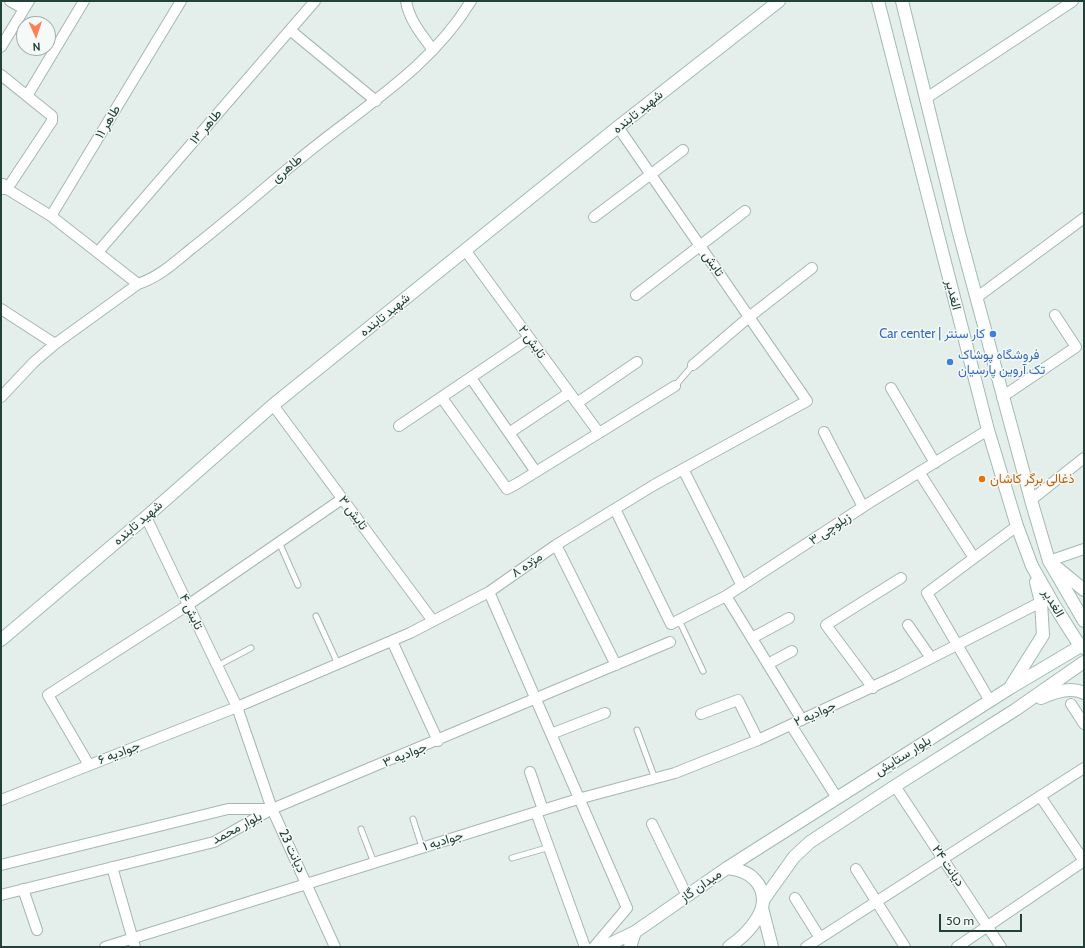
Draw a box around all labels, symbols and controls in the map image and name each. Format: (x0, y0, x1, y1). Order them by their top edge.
north arrow (16, 16, 56, 56)
text: N (32, 40, 41, 54)
street label: شهید تابنده (610, 87, 666, 137)
street label: طاهر ۱۱ (92, 102, 124, 142)
street label: طاهر ۱۳ (187, 106, 225, 148)
street label: طاهری (269, 152, 305, 186)
street label: تابش (699, 248, 727, 280)
street label: الغدیر (942, 278, 964, 312)
street label: شهید تابنده (357, 290, 413, 340)
street label: تابش ۲ (515, 322, 549, 362)
place label: Car center | کار سنتر (879, 326, 985, 342)
marker: Car center | کار سنتر (988, 329, 998, 339)
place label: فروشگاه پوشاک تک آروین پارسیان (958, 347, 1045, 378)
marker: فروشگاه پوشاک تک آروین پارسیان (945, 357, 955, 367)
place label: ذغالی برگر کاشان (990, 471, 1074, 487)
marker: ذغالی برگر کاشان (977, 474, 987, 484)
street label: تابش ۳ (335, 493, 371, 533)
street label: شهید تابنده (110, 497, 166, 549)
street label: زیلوچی ۳ (806, 509, 854, 549)
street label: مژده ۸ (509, 549, 545, 581)
street label: الغدیر (1039, 586, 1067, 620)
street label: تابش ۴ (176, 592, 206, 632)
street label: جوادیه ۲ (792, 698, 838, 730)
street label: بلوار ستایش (872, 733, 934, 779)
street label: جوادیه ۶ (96, 738, 142, 768)
street label: جوادیه ۳ (381, 739, 429, 771)
street label: بلوار محمد (209, 808, 265, 848)
street label: دیانت 23 (275, 827, 309, 875)
street label: جوادیه ۱ (421, 828, 465, 854)
street label: دیانت ۲۴ (928, 842, 968, 890)
street label: میدان گاز (677, 866, 725, 906)
scale bar (941, 906, 1024, 932)
text: 50 m (946, 913, 974, 928)

